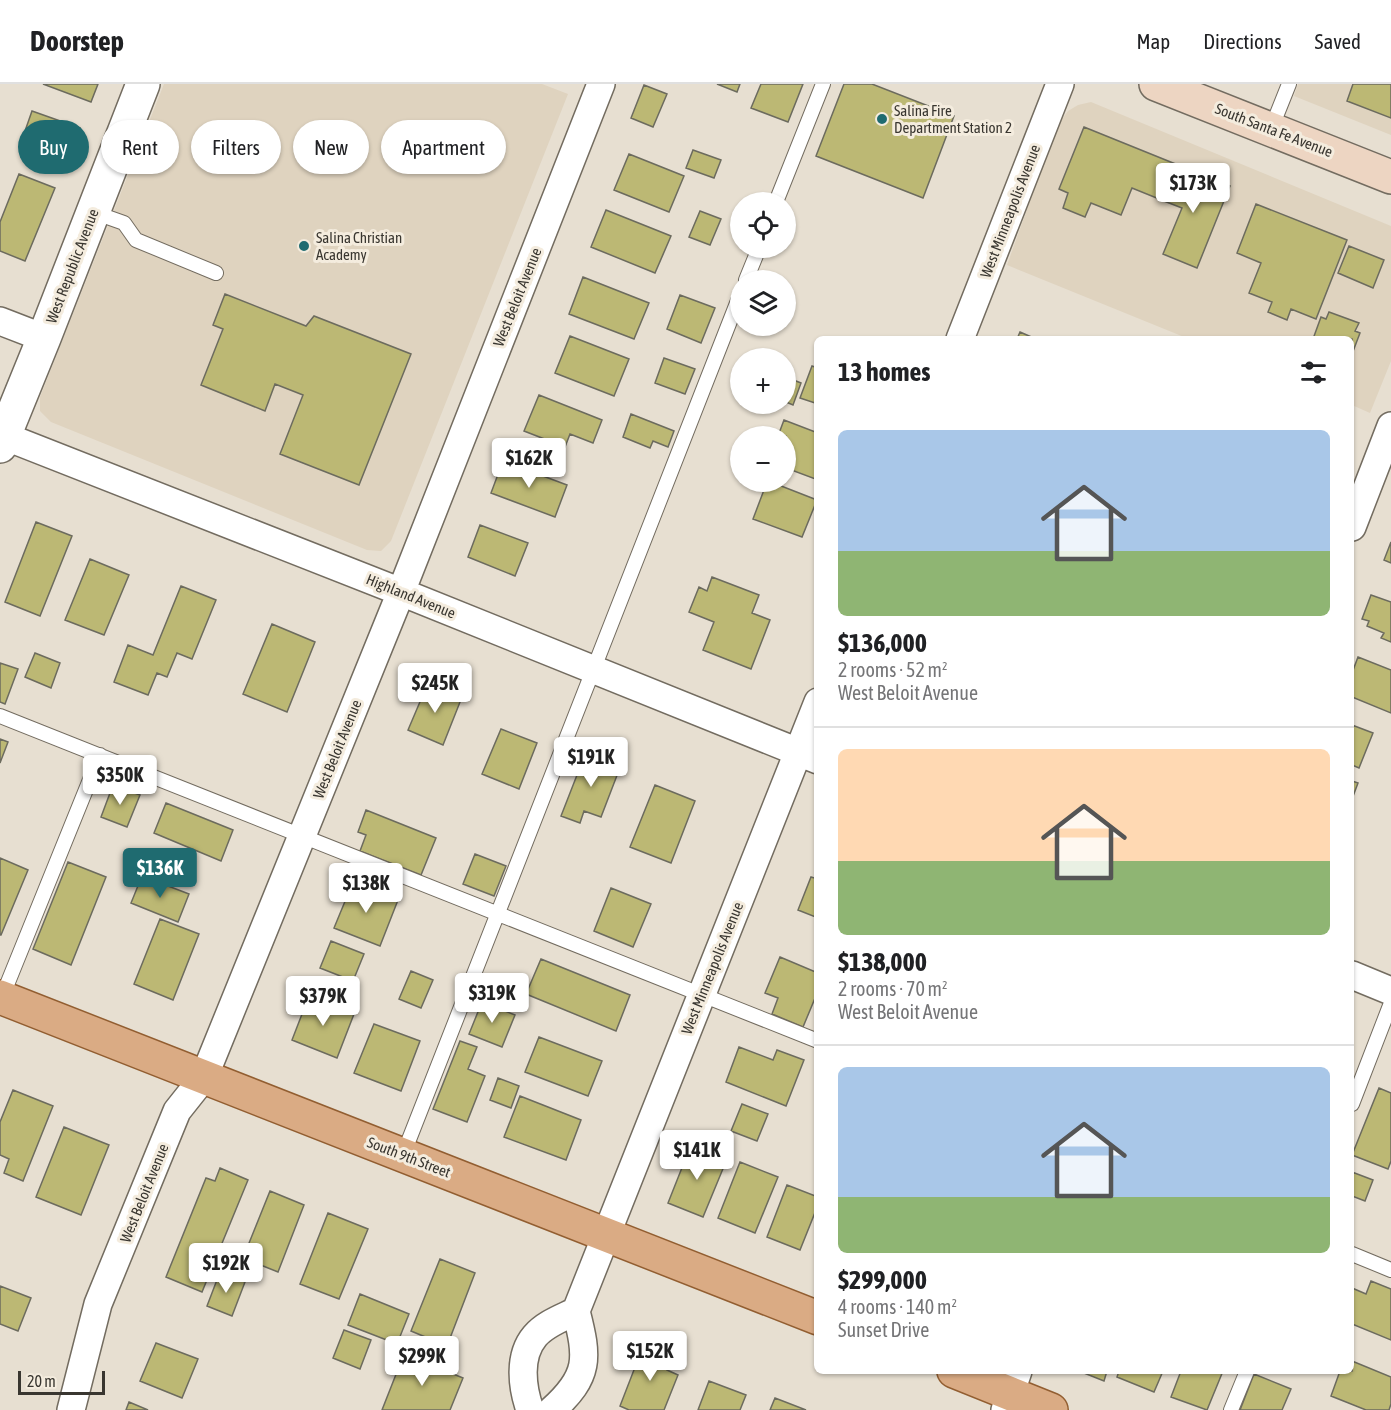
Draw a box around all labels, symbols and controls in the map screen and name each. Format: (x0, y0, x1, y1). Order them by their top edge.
text: Doorstep (30, 25, 124, 57)
text: Map (1136, 29, 1170, 53)
text: Directions (1203, 29, 1282, 53)
text: Saved (1315, 29, 1361, 53)
street label: South Santa Fe Avenue (1213, 100, 1335, 160)
place label: Salina Fire Department Station 2 (894, 102, 1012, 136)
marker: Salina Fire Department Station 2 (875, 112, 889, 126)
chip: Buy (18, 120, 89, 174)
chip: Rent (101, 120, 179, 174)
chip: Filters (191, 120, 281, 174)
chip: New (293, 120, 369, 174)
chip: Apartment (381, 120, 506, 174)
street label: West Minneapolis Avenue (977, 142, 1043, 280)
pin: $173K (1151, 163, 1235, 214)
text: $173K (1170, 171, 1216, 194)
map controls (730, 192, 796, 492)
button: locate (730, 192, 796, 258)
street label: West Republic Avenue (42, 206, 102, 326)
place label: Salina Christian Academy (316, 229, 402, 263)
marker: Salina Christian Academy (297, 239, 311, 253)
street label: West Beloit Avenue (489, 245, 545, 349)
button: layers (730, 270, 796, 336)
button: + (730, 348, 796, 414)
icon: filters (1297, 356, 1330, 389)
text: 13 homes (838, 357, 931, 387)
button: − (730, 426, 796, 492)
pin: $162K (487, 438, 571, 489)
text: $162K (506, 446, 552, 469)
icon: home (1030, 469, 1138, 577)
street label: Highland Avenue (364, 570, 458, 622)
text: $136,000 (838, 628, 927, 658)
text: 2 rooms · 52 m² (838, 658, 948, 681)
pin: $245K (393, 663, 477, 714)
text: $245K (412, 671, 458, 694)
text: West Beloit Avenue (838, 681, 978, 704)
street label: West Beloit Avenue (309, 697, 365, 801)
pin: $191K (549, 737, 633, 788)
text: $191K (568, 745, 614, 768)
pin: $350K (78, 755, 162, 806)
text: $350K (97, 763, 143, 786)
icon: home (1030, 788, 1138, 896)
pin: $136K (118, 848, 202, 899)
text: $136K (137, 856, 183, 879)
pin: $138K (324, 863, 408, 914)
text: $138K (343, 871, 389, 894)
street label: West Minneapolis Avenue (678, 899, 746, 1037)
text: $138,000 (838, 947, 927, 977)
pin: $319K (450, 973, 534, 1024)
pin: $379K (281, 976, 365, 1027)
text: 2 rooms · 70 m² (838, 977, 948, 1000)
text: $319K (469, 981, 515, 1004)
text: $379K (300, 984, 346, 1007)
text: West Beloit Avenue (838, 1000, 978, 1023)
icon: home (1030, 1106, 1138, 1214)
pin: $141K (655, 1130, 739, 1181)
street label: South 9th Street (365, 1133, 453, 1181)
text: $141K (674, 1138, 720, 1161)
street label: West Beloit Avenue (116, 1141, 172, 1245)
pin: $192K (184, 1243, 268, 1294)
text: $192K (203, 1251, 249, 1274)
text: $299,000 (838, 1265, 927, 1295)
text: 4 rooms · 140 m² (838, 1295, 957, 1318)
text: Sunset Drive (838, 1318, 929, 1341)
pin: $152K (608, 1331, 692, 1382)
pin: $299K (380, 1336, 464, 1387)
text: $152K (627, 1339, 673, 1362)
text: $299K (399, 1344, 445, 1367)
scale bar (18, 1368, 105, 1396)
text: 20 m (27, 1372, 56, 1390)

